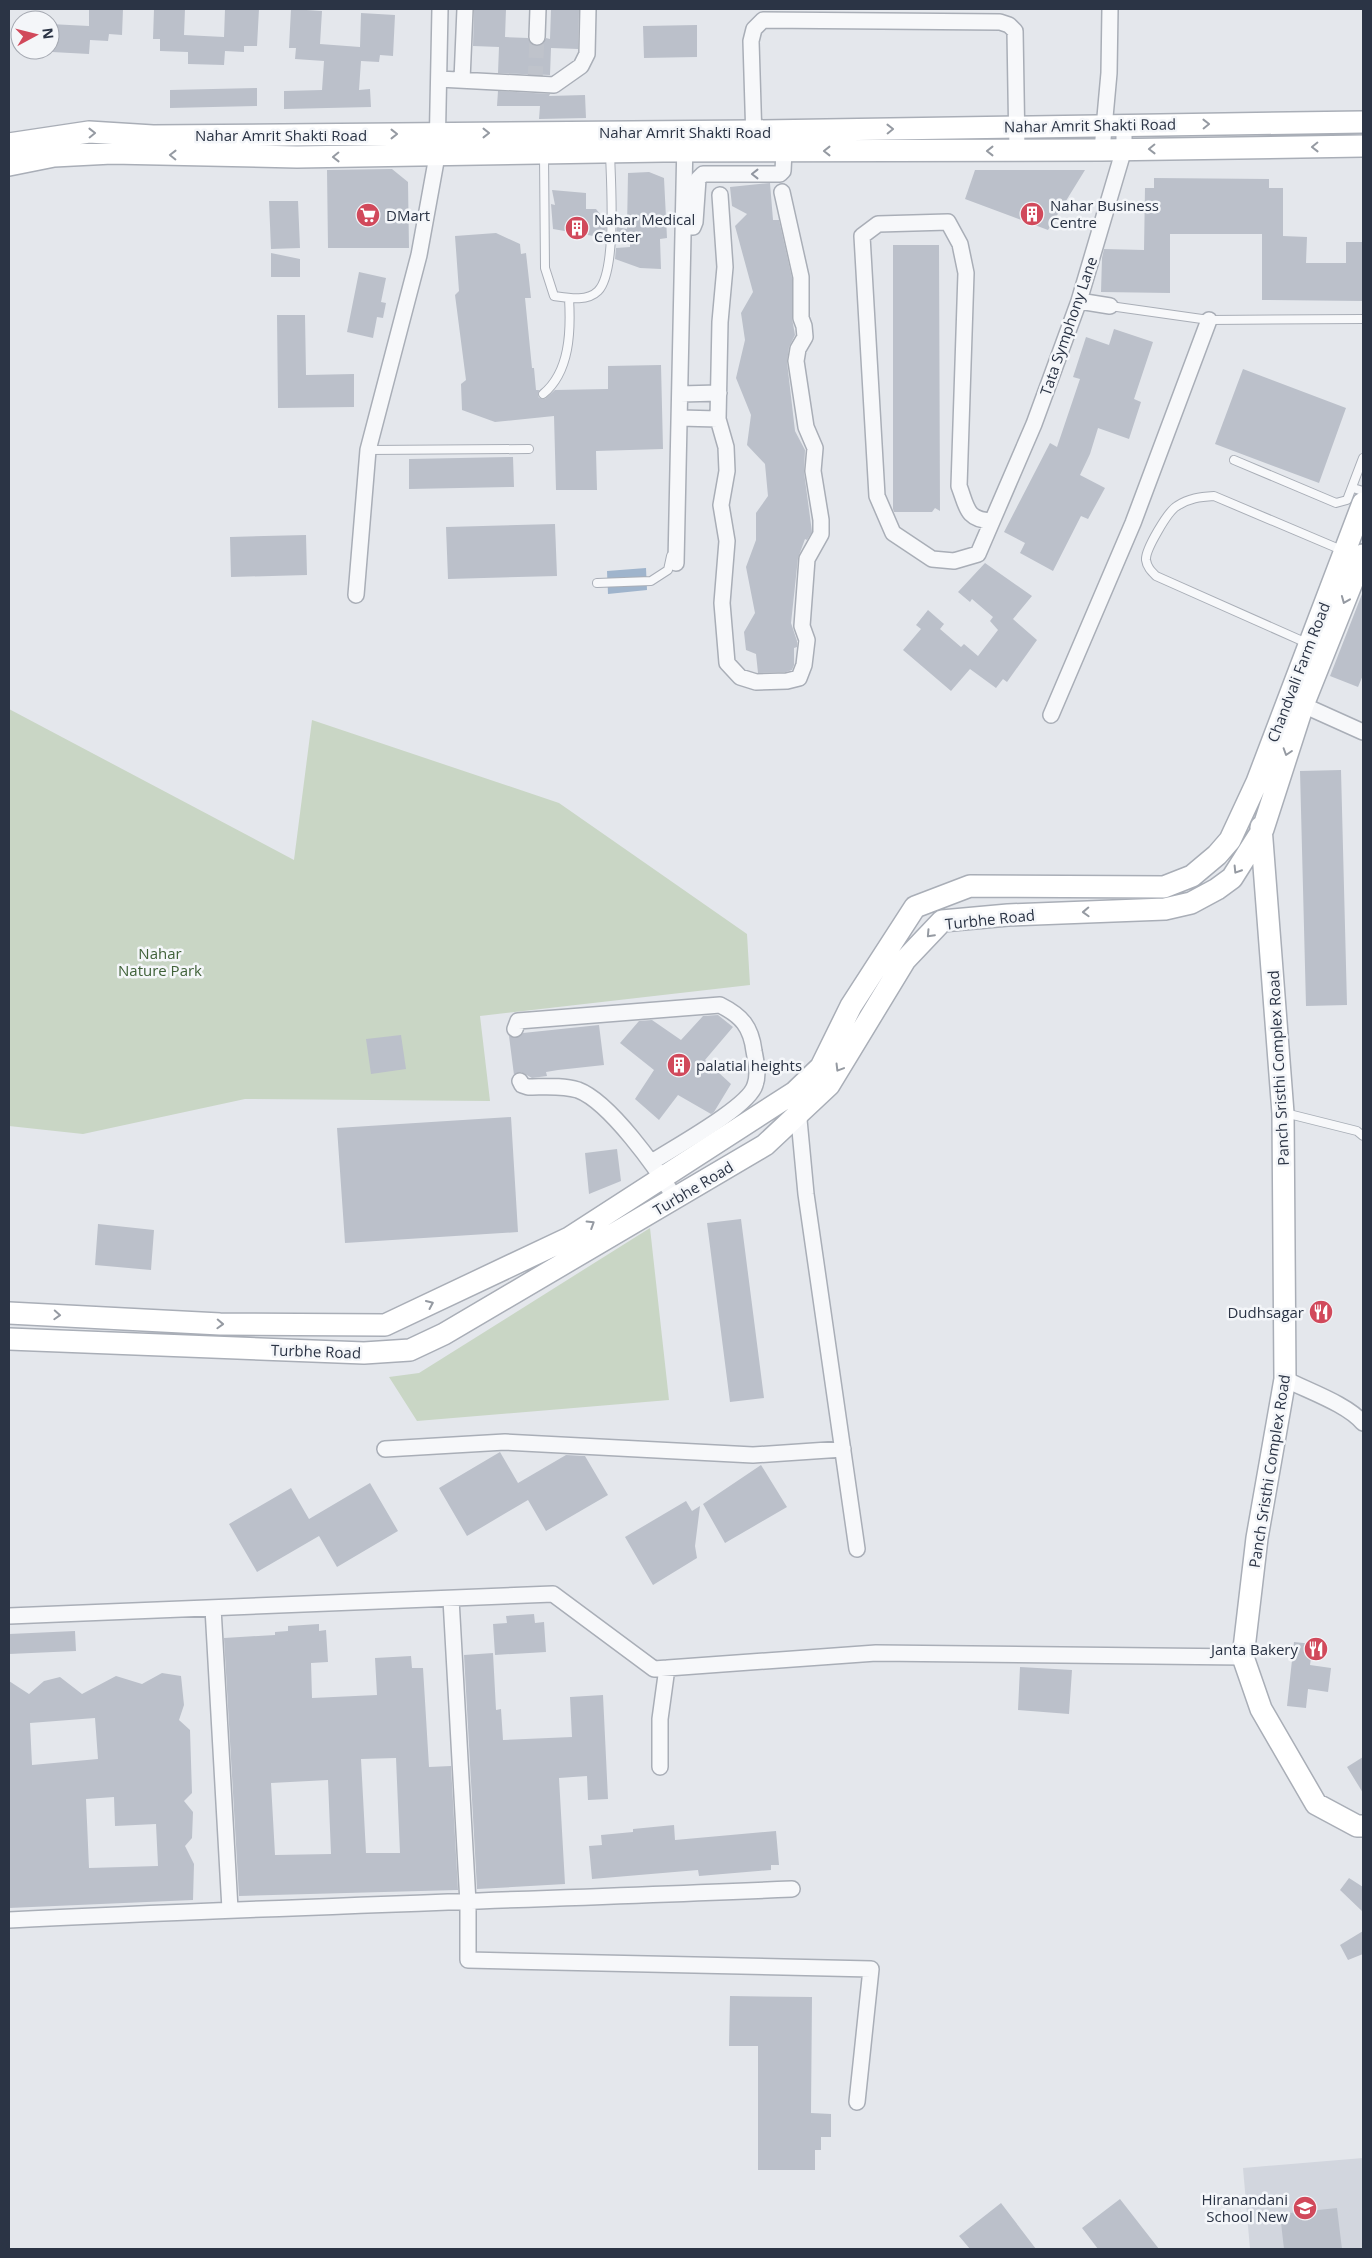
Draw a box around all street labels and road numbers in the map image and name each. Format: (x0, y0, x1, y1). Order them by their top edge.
street label: Nahar Amrit Shakti Road (1004, 113, 1176, 137)
street label: Nahar Amrit Shakti Road (599, 122, 771, 142)
street label: Nahar Amrit Shakti Road (195, 125, 367, 145)
street label: Tata Symphony Lane (1035, 254, 1101, 398)
street label: Chandvali Farm Road (1262, 599, 1334, 745)
street label: Turbhe Road (944, 904, 1036, 934)
street label: Panch Sristhi Complex Road (1263, 970, 1293, 1166)
street label: Turbhe Road (649, 1156, 737, 1220)
street label: Turbhe Road (271, 1339, 361, 1363)
street label: Panch Sristhi Complex Road (1244, 1373, 1294, 1569)

